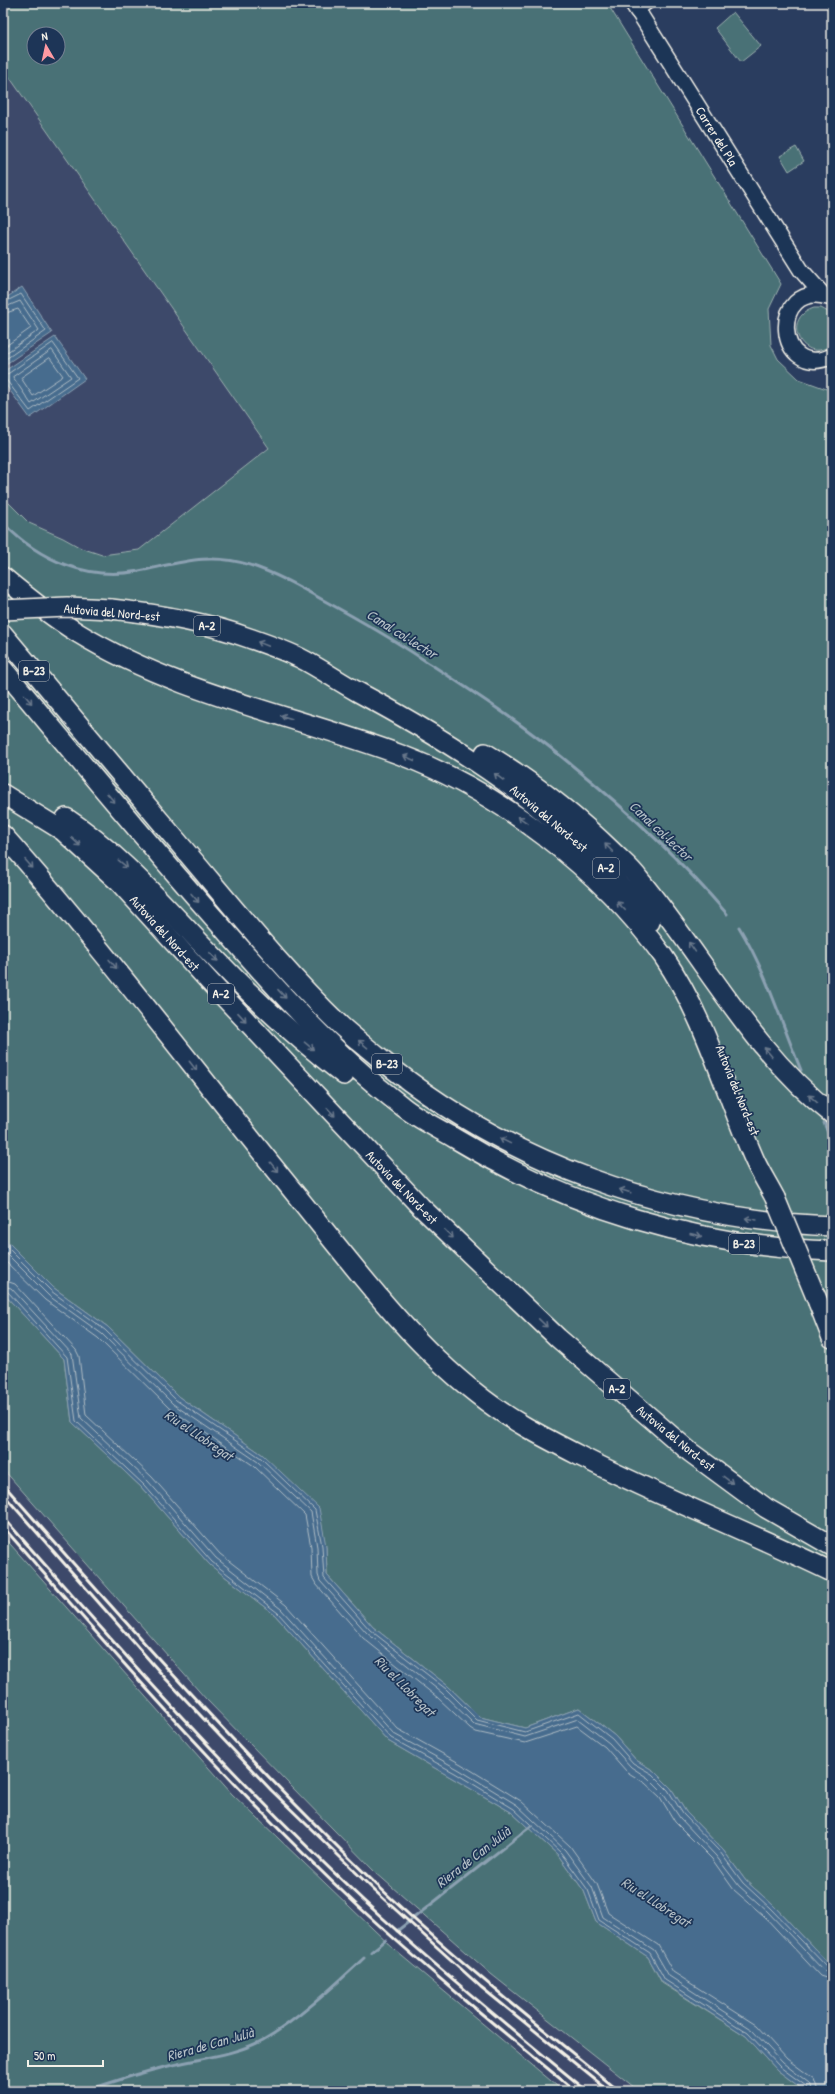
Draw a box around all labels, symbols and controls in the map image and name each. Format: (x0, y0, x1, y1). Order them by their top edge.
north arrow (26, 26, 66, 66)
text: N (40, 29, 49, 43)
street label: Carrer del Pla (692, 103, 742, 169)
street label: Autovia del Nord-est (63, 599, 161, 625)
water label: Canal col·lector (363, 604, 443, 664)
road number: A-2 (194, 616, 220, 636)
one-way arrow (257, 639, 269, 647)
road number: B-23 (19, 661, 49, 681)
one-way arrow (24, 693, 33, 704)
one-way arrow (279, 713, 292, 720)
one-way arrow (403, 754, 415, 761)
one-way arrow (494, 773, 505, 781)
street label: Autovia del Nord-est (506, 780, 592, 856)
one-way arrow (107, 793, 116, 804)
water label: Canal col·lector (626, 796, 698, 866)
one-way arrow (518, 816, 529, 824)
one-way arrow (70, 837, 80, 846)
one-way arrow (604, 843, 614, 853)
road number: A-2 (593, 858, 619, 878)
one-way arrow (24, 859, 34, 869)
one-way arrow (118, 860, 129, 868)
street label: Autovia del Nord-est (126, 891, 204, 975)
one-way arrow (191, 892, 200, 903)
one-way arrow (616, 901, 625, 911)
one-way arrow (688, 942, 696, 953)
one-way arrow (209, 952, 219, 962)
one-way arrow (108, 958, 117, 969)
road number: A-2 (208, 984, 234, 1004)
one-way arrow (277, 989, 287, 999)
one-way arrow (238, 1012, 247, 1022)
one-way arrow (358, 1040, 369, 1049)
one-way arrow (304, 1041, 314, 1050)
street label: Autovia del Nord-est (712, 1042, 765, 1138)
one-way arrow (764, 1047, 773, 1058)
road number: B-23 (372, 1054, 402, 1074)
one-way arrow (189, 1060, 197, 1071)
one-way arrow (807, 1094, 818, 1103)
one-way arrow (326, 1107, 335, 1117)
one-way arrow (499, 1137, 511, 1144)
street label: Autovia del Nord-est (362, 1146, 442, 1228)
one-way arrow (269, 1162, 278, 1173)
one-way arrow (618, 1187, 631, 1194)
one-way arrow (745, 1215, 758, 1223)
one-way arrow (444, 1229, 454, 1238)
one-way arrow (689, 1232, 702, 1240)
road number: B-23 (729, 1234, 759, 1254)
one-way arrow (538, 1319, 548, 1328)
road number: A-2 (604, 1379, 630, 1399)
street label: Autovia del Nord-est (633, 1401, 719, 1476)
water label: Riu el Llobregat (161, 1405, 239, 1467)
one-way arrow (722, 1475, 733, 1484)
water label: Riu el Llobregat (370, 1651, 441, 1722)
water label: Riera de Can Julià (432, 1821, 515, 1892)
water label: Riu el Llobregat (618, 1872, 696, 1933)
water label: Riera de Can Julià (164, 2022, 257, 2065)
scale bar (28, 2042, 103, 2068)
text: 50 m (34, 2047, 55, 2064)

